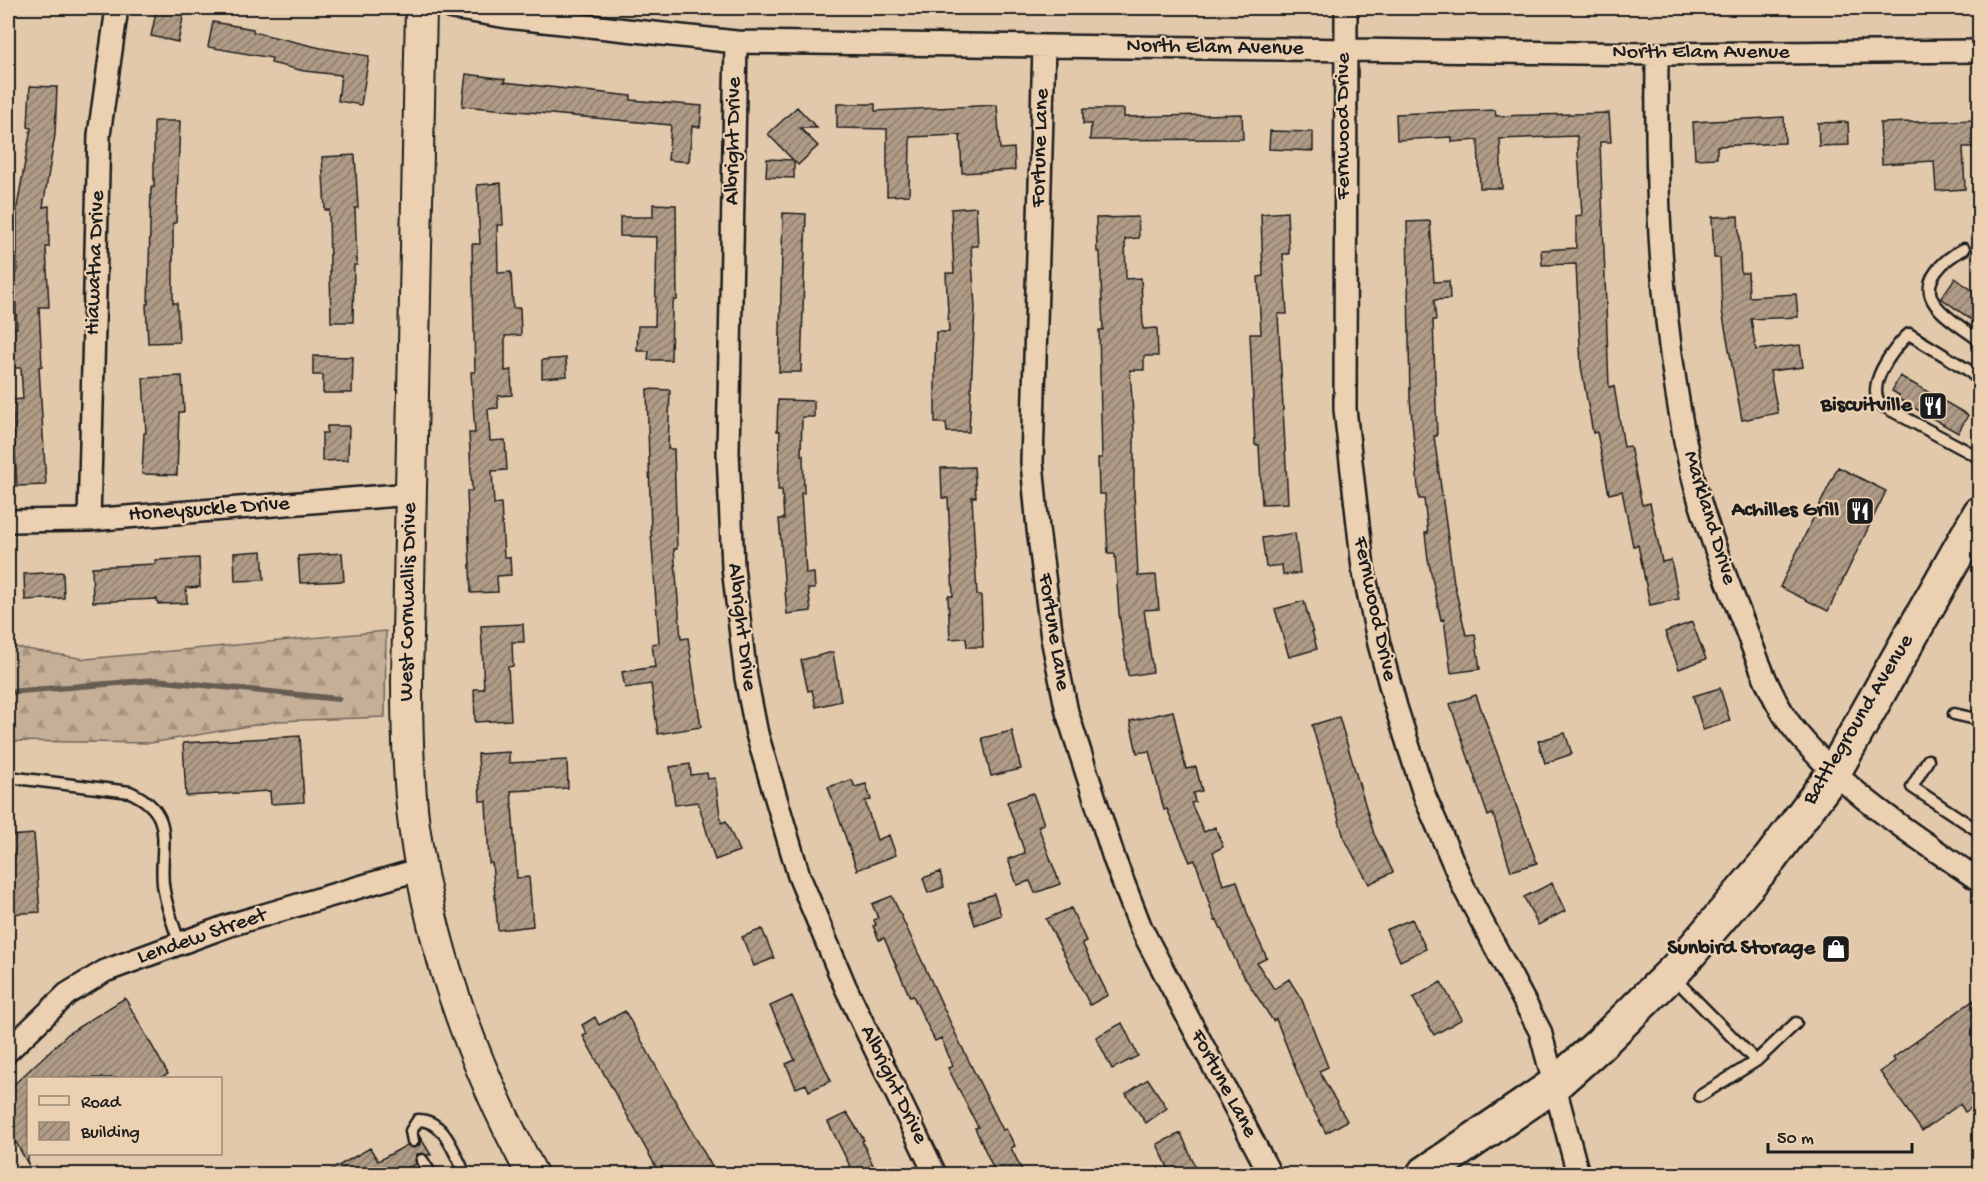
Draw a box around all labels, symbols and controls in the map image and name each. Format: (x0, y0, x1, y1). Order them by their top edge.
street label: North Elam Avenue (1126, 33, 1305, 63)
street label: North Elam Avenue (1612, 40, 1790, 66)
street label: Fernwood Drive (1331, 52, 1357, 200)
street label: Albright Drive (720, 76, 748, 205)
street label: Fortune Lane (1026, 88, 1056, 209)
street label: Hiawatha Drive (80, 189, 112, 336)
restaurant icon: Biscuitville (1917, 390, 1949, 422)
place label: Biscuitville (1820, 393, 1913, 419)
street label: Markland Drive (1676, 448, 1742, 589)
street label: Honeysuckle Drive (127, 491, 291, 529)
restaurant icon: Achilles Grill (1844, 495, 1876, 527)
place label: Achilles Grill (1730, 498, 1839, 524)
street label: West Cornwallis Drive (394, 502, 424, 702)
street label: Fernwood Drive (1346, 534, 1402, 684)
street label: Albright Drive (720, 562, 762, 693)
street label: Fortune Lane (1031, 570, 1075, 693)
street label: Battleground Avenue (1797, 629, 1921, 811)
street label: Lendew Street (134, 902, 272, 971)
shop icon: Sunbird Storage (1820, 933, 1852, 965)
place label: Sunbird Storage (1667, 936, 1816, 962)
street label: Albright Drive (853, 1022, 933, 1149)
street label: Fortune Lane (1183, 1025, 1263, 1143)
legend (27, 1077, 222, 1155)
text: Road (81, 1093, 122, 1114)
scale bar (1768, 1116, 1912, 1154)
text: Building (80, 1123, 140, 1144)
text: 50 m (1777, 1129, 1814, 1150)

